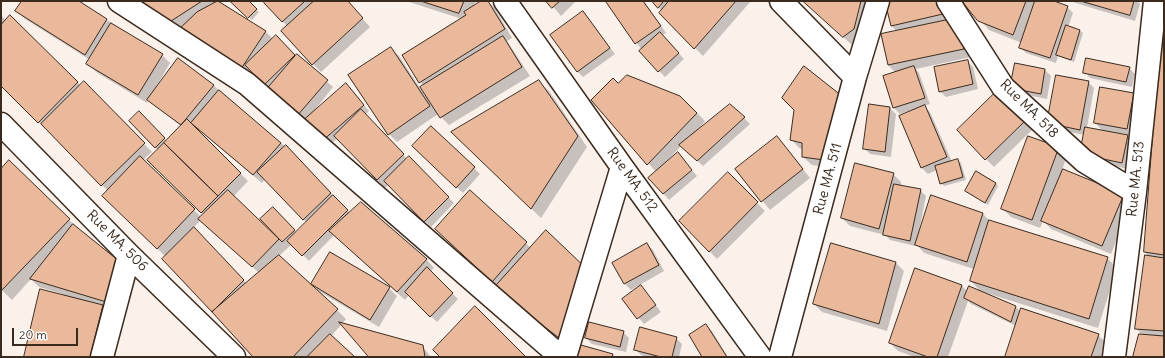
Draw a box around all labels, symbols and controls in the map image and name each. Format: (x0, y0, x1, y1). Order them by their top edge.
street label: Rue MA. 518 (996, 76, 1062, 142)
street label: Rue MA. 513 (1124, 140, 1148, 218)
street label: Rue MA. 511 (810, 141, 846, 217)
street label: Rue MA. 512 (603, 144, 661, 216)
street label: Rue MA. 506 (83, 207, 151, 275)
scale bar (14, 320, 80, 346)
text: 20 m (19, 327, 47, 342)

